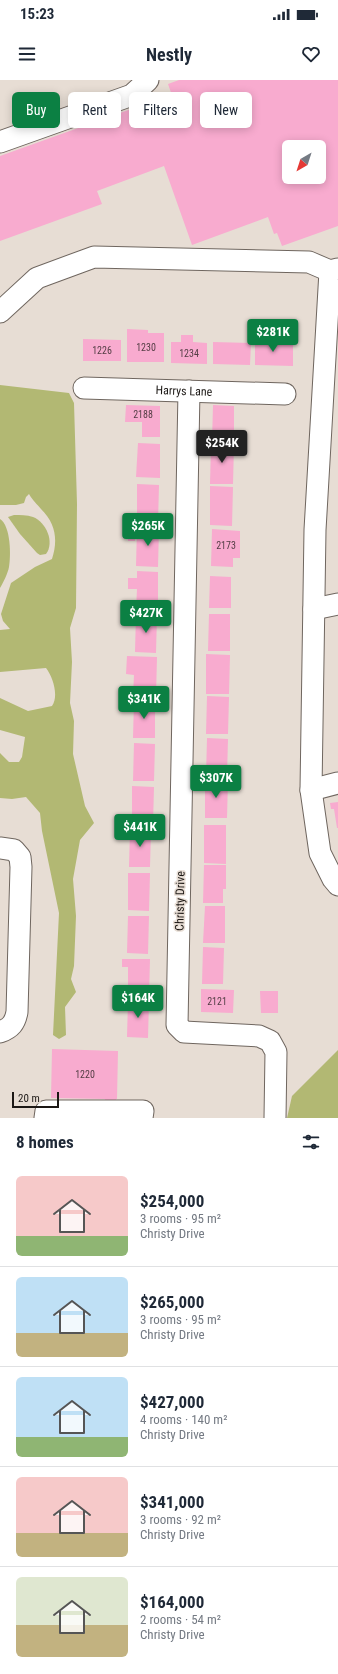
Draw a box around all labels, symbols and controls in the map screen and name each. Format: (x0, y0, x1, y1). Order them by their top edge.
text: 15:23 (20, 5, 54, 23)
icon: menu (16, 43, 38, 65)
icon: heart (300, 43, 322, 65)
text: Nestly (146, 44, 192, 65)
chip: Buy (12, 92, 60, 128)
chip: Rent (68, 92, 121, 128)
chip: Filters (129, 92, 192, 128)
chip: New (200, 92, 252, 128)
north arrow (282, 140, 326, 184)
map controls (282, 140, 326, 184)
pin: $281K (245, 319, 301, 353)
text: $281K (256, 324, 290, 339)
house number: 1230 (136, 342, 156, 353)
house number: 1226 (92, 345, 112, 356)
house number: 1234 (179, 348, 199, 359)
street label: Harrys Lane (155, 383, 213, 399)
house number: 2188 (133, 409, 153, 420)
pin: $254K (194, 430, 250, 464)
text: $254K (205, 435, 239, 450)
pin: $265K (120, 513, 176, 547)
text: $265K (131, 518, 165, 533)
house number: 2173 (216, 540, 236, 551)
pin: $427K (118, 600, 174, 634)
text: $427K (129, 605, 163, 620)
pin: $341K (116, 686, 172, 720)
text: $341K (127, 691, 161, 706)
pin: $307K (188, 765, 244, 799)
text: $307K (199, 770, 233, 785)
pin: $441K (112, 814, 168, 848)
text: $441K (123, 819, 157, 834)
street label: Christy Drive (172, 871, 188, 931)
pin: $164K (110, 985, 166, 1019)
text: $164K (121, 990, 155, 1005)
house number: 2121 (207, 996, 227, 1007)
house number: 1220 (75, 1069, 95, 1080)
scale bar (12, 1090, 59, 1109)
text: 20 m (18, 1092, 40, 1105)
icon: filters (300, 1131, 322, 1153)
text: 8 homes (16, 1132, 74, 1152)
text: $254,000 (140, 1191, 204, 1211)
icon: home (48, 1192, 96, 1240)
text: 3 rooms · 95 m² (140, 1211, 221, 1226)
text: Christy Drive (140, 1226, 205, 1241)
text: $265,000 (140, 1292, 204, 1312)
icon: home (48, 1293, 96, 1341)
text: 3 rooms · 95 m² (140, 1312, 221, 1327)
text: Christy Drive (140, 1327, 205, 1342)
text: $427,000 (140, 1392, 204, 1412)
icon: home (48, 1393, 96, 1441)
text: 4 rooms · 140 m² (140, 1412, 227, 1427)
text: Christy Drive (140, 1427, 205, 1442)
text: $341,000 (140, 1492, 204, 1512)
icon: home (48, 1493, 96, 1541)
text: 3 rooms · 92 m² (140, 1512, 221, 1527)
text: Christy Drive (140, 1527, 205, 1542)
text: $164,000 (140, 1592, 204, 1612)
icon: home (48, 1593, 96, 1641)
text: 2 rooms · 54 m² (140, 1612, 221, 1627)
text: Christy Drive (140, 1627, 205, 1642)

